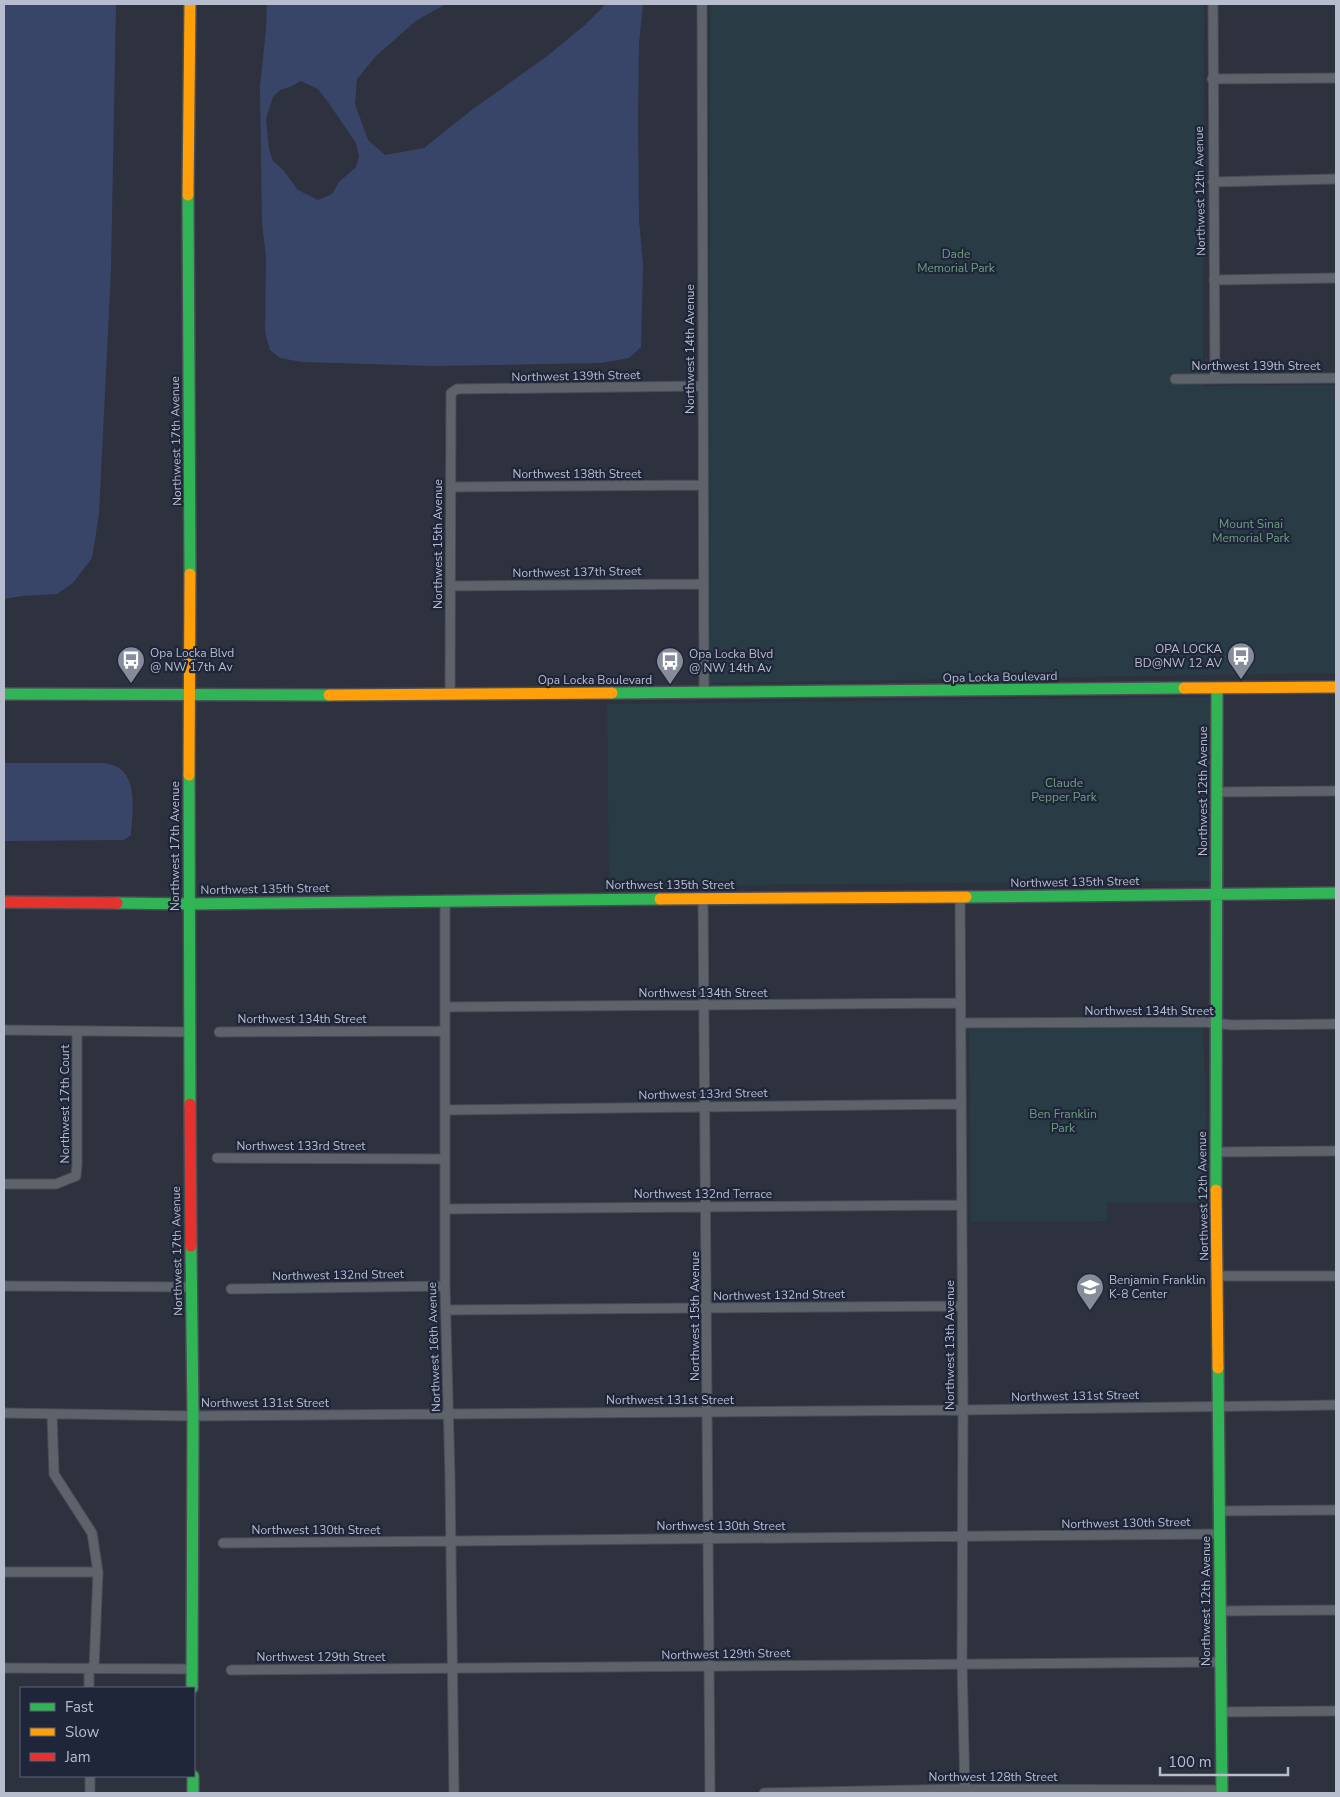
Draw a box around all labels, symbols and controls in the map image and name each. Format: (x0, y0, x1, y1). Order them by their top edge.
street label: Northwest 12th Avenue (1191, 126, 1209, 256)
park label: Dade Memorial Park (917, 246, 996, 276)
street label: Northwest 14th Avenue (682, 284, 698, 414)
street label: Northwest 139th Street (1192, 358, 1321, 374)
street label: Northwest 139th Street (511, 367, 641, 385)
street label: Northwest 17th Avenue (167, 376, 185, 506)
street label: Northwest 138th Street (513, 466, 642, 482)
street label: Northwest 15th Avenue (430, 479, 446, 609)
park label: Mount Sinai Memorial Park (1212, 516, 1291, 546)
street label: Northwest 137th Street (512, 563, 642, 581)
place label: OPA LOCKA BD@NW 12 AV (1135, 641, 1223, 671)
bus stop icon: OPA LOCKA BD@NW 12 AV (1226, 641, 1256, 680)
bus stop icon: Opa Locka Blvd @ NW 17th Av (116, 645, 146, 684)
place label: Opa Locka Blvd @ NW 17th Av (150, 645, 234, 675)
bus stop icon: Opa Locka Blvd @ NW 14th Av (655, 646, 685, 685)
place label: Opa Locka Blvd @ NW 14th Av (689, 646, 773, 676)
street label: Opa Locka Boulevard (943, 668, 1057, 686)
street label: Opa Locka Boulevard (538, 672, 652, 688)
street label: Northwest 12th Avenue (1195, 726, 1211, 856)
park label: Claude Pepper Park (1031, 775, 1098, 805)
street label: Northwest 17th Avenue (167, 781, 183, 911)
street label: Northwest 135th Street (1010, 873, 1140, 891)
street label: Northwest 135th Street (606, 877, 735, 893)
street label: Northwest 135th Street (200, 880, 330, 898)
street label: Northwest 134th Street (639, 985, 768, 1001)
street label: Northwest 134th Street (1085, 1003, 1214, 1019)
street label: Northwest 134th Street (238, 1011, 367, 1027)
street label: Northwest 17th Court (57, 1044, 73, 1163)
street label: Northwest 133rd Street (638, 1085, 768, 1103)
park label: Ben Franklin Park (1029, 1106, 1097, 1136)
street label: Northwest 12th Avenue (1194, 1131, 1212, 1261)
street label: Northwest 133rd Street (236, 1138, 366, 1154)
street label: Northwest 17th Avenue (168, 1186, 186, 1316)
street label: Northwest 132nd Terrace (634, 1186, 772, 1202)
street label: Northwest 15th Avenue (687, 1251, 703, 1381)
street label: Northwest 132nd Street (272, 1266, 405, 1284)
school or university icon: Benjamin Franklin K-8 Center (1075, 1272, 1105, 1311)
place label: Benjamin Franklin K-8 Center (1109, 1272, 1205, 1302)
street label: Northwest 13th Avenue (942, 1280, 958, 1410)
street label: Northwest 16th Avenue (424, 1282, 444, 1412)
street label: Northwest 132nd Street (713, 1286, 846, 1304)
street label: Northwest 131st Street (1011, 1387, 1140, 1405)
street label: Northwest 131st Street (606, 1392, 735, 1408)
street label: Northwest 131st Street (201, 1395, 330, 1411)
street label: Northwest 130th Street (1061, 1514, 1191, 1532)
street label: Northwest 130th Street (657, 1518, 786, 1534)
street label: Northwest 130th Street (252, 1522, 381, 1538)
street label: Northwest 12th Avenue (1198, 1536, 1214, 1666)
street label: Northwest 129th Street (661, 1645, 791, 1663)
street label: Northwest 129th Street (257, 1649, 386, 1665)
legend (20, 1687, 195, 1777)
text: Fast (65, 1697, 94, 1717)
text: Slow (65, 1722, 100, 1742)
scale bar (1160, 1744, 1288, 1776)
text: Jam (64, 1747, 91, 1767)
text: 100 m (1168, 1752, 1212, 1772)
street label: Northwest 128th Street (929, 1769, 1058, 1785)

